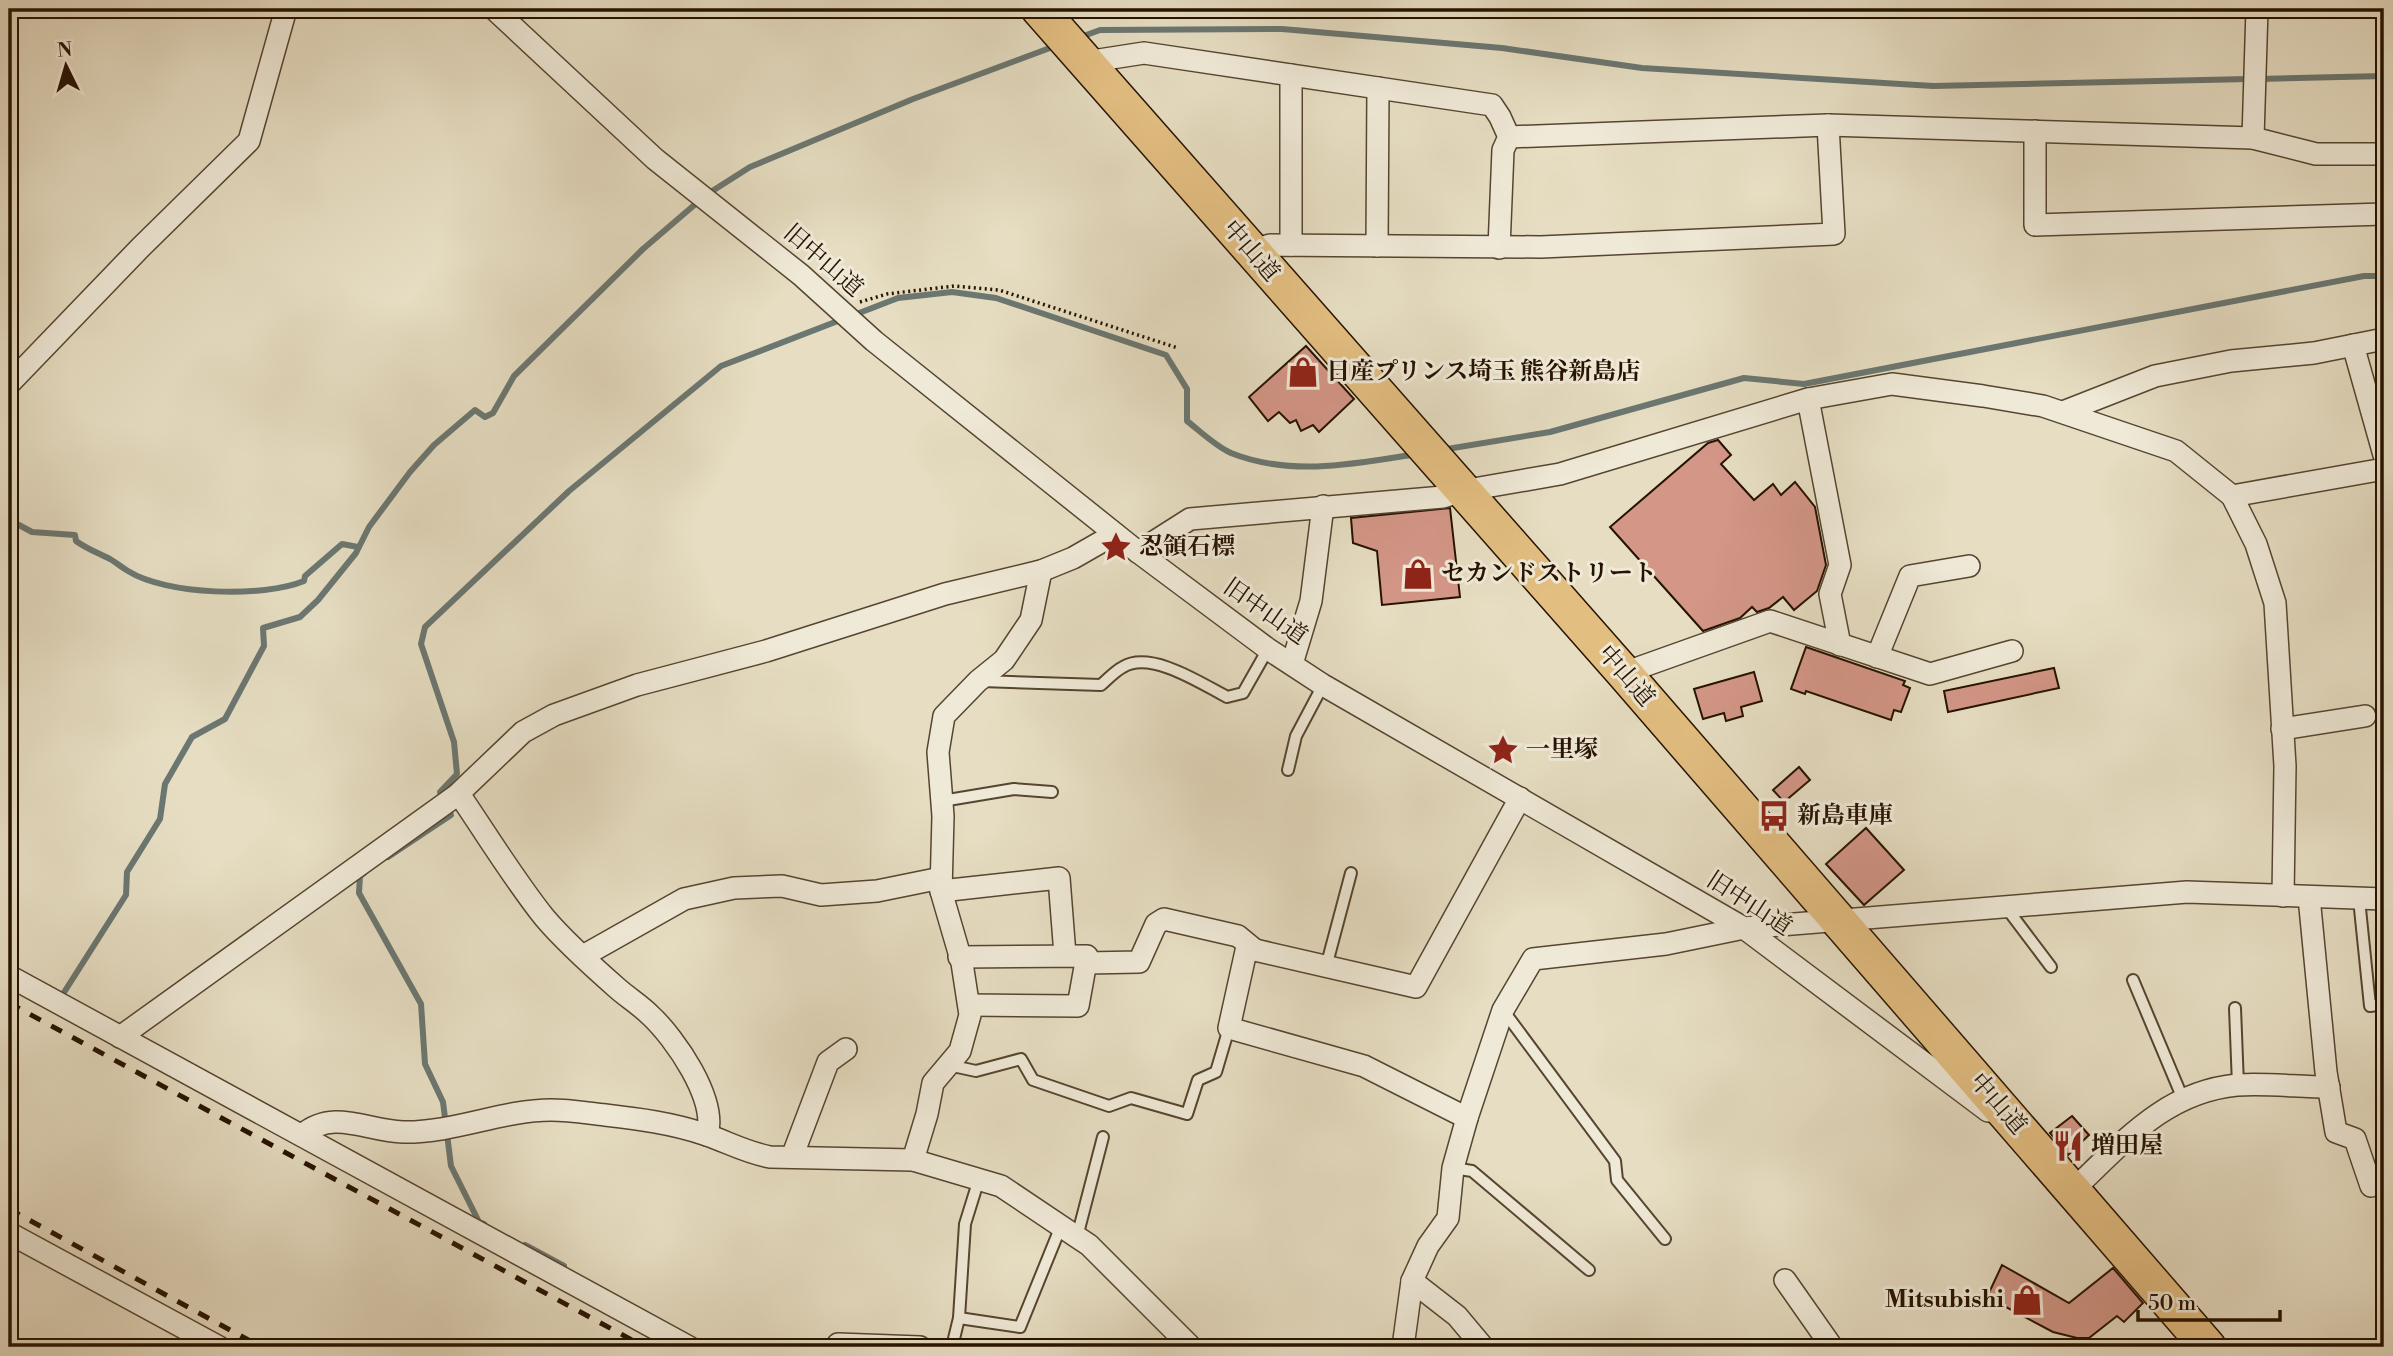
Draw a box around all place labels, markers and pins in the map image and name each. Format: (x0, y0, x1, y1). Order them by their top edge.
shop icon: 日産プリンス埼玉 熊谷新島店 (1286, 355, 1320, 389)
place label: 日産プリンス埼玉 熊谷新島店 (1326, 357, 1640, 387)
place icon: 忍領石標 (1099, 530, 1133, 564)
place label: 忍領石標 (1139, 532, 1235, 562)
shop icon: セカンドストリート (1401, 557, 1435, 591)
place label: セカンドストリート (1441, 559, 1657, 589)
place icon: 一里塚 (1486, 733, 1520, 767)
place label: 一里塚 (1526, 735, 1598, 765)
bus stop icon: 新島車庫 (1757, 799, 1791, 833)
place label: 新島車庫 (1797, 801, 1893, 831)
restaurant icon: 増田屋 (2051, 1129, 2085, 1163)
place label: 増田屋 (2091, 1131, 2163, 1161)
shop icon: Mitsubishi (2010, 1283, 2044, 1317)
place label: Mitsubishi (1885, 1285, 2004, 1315)

